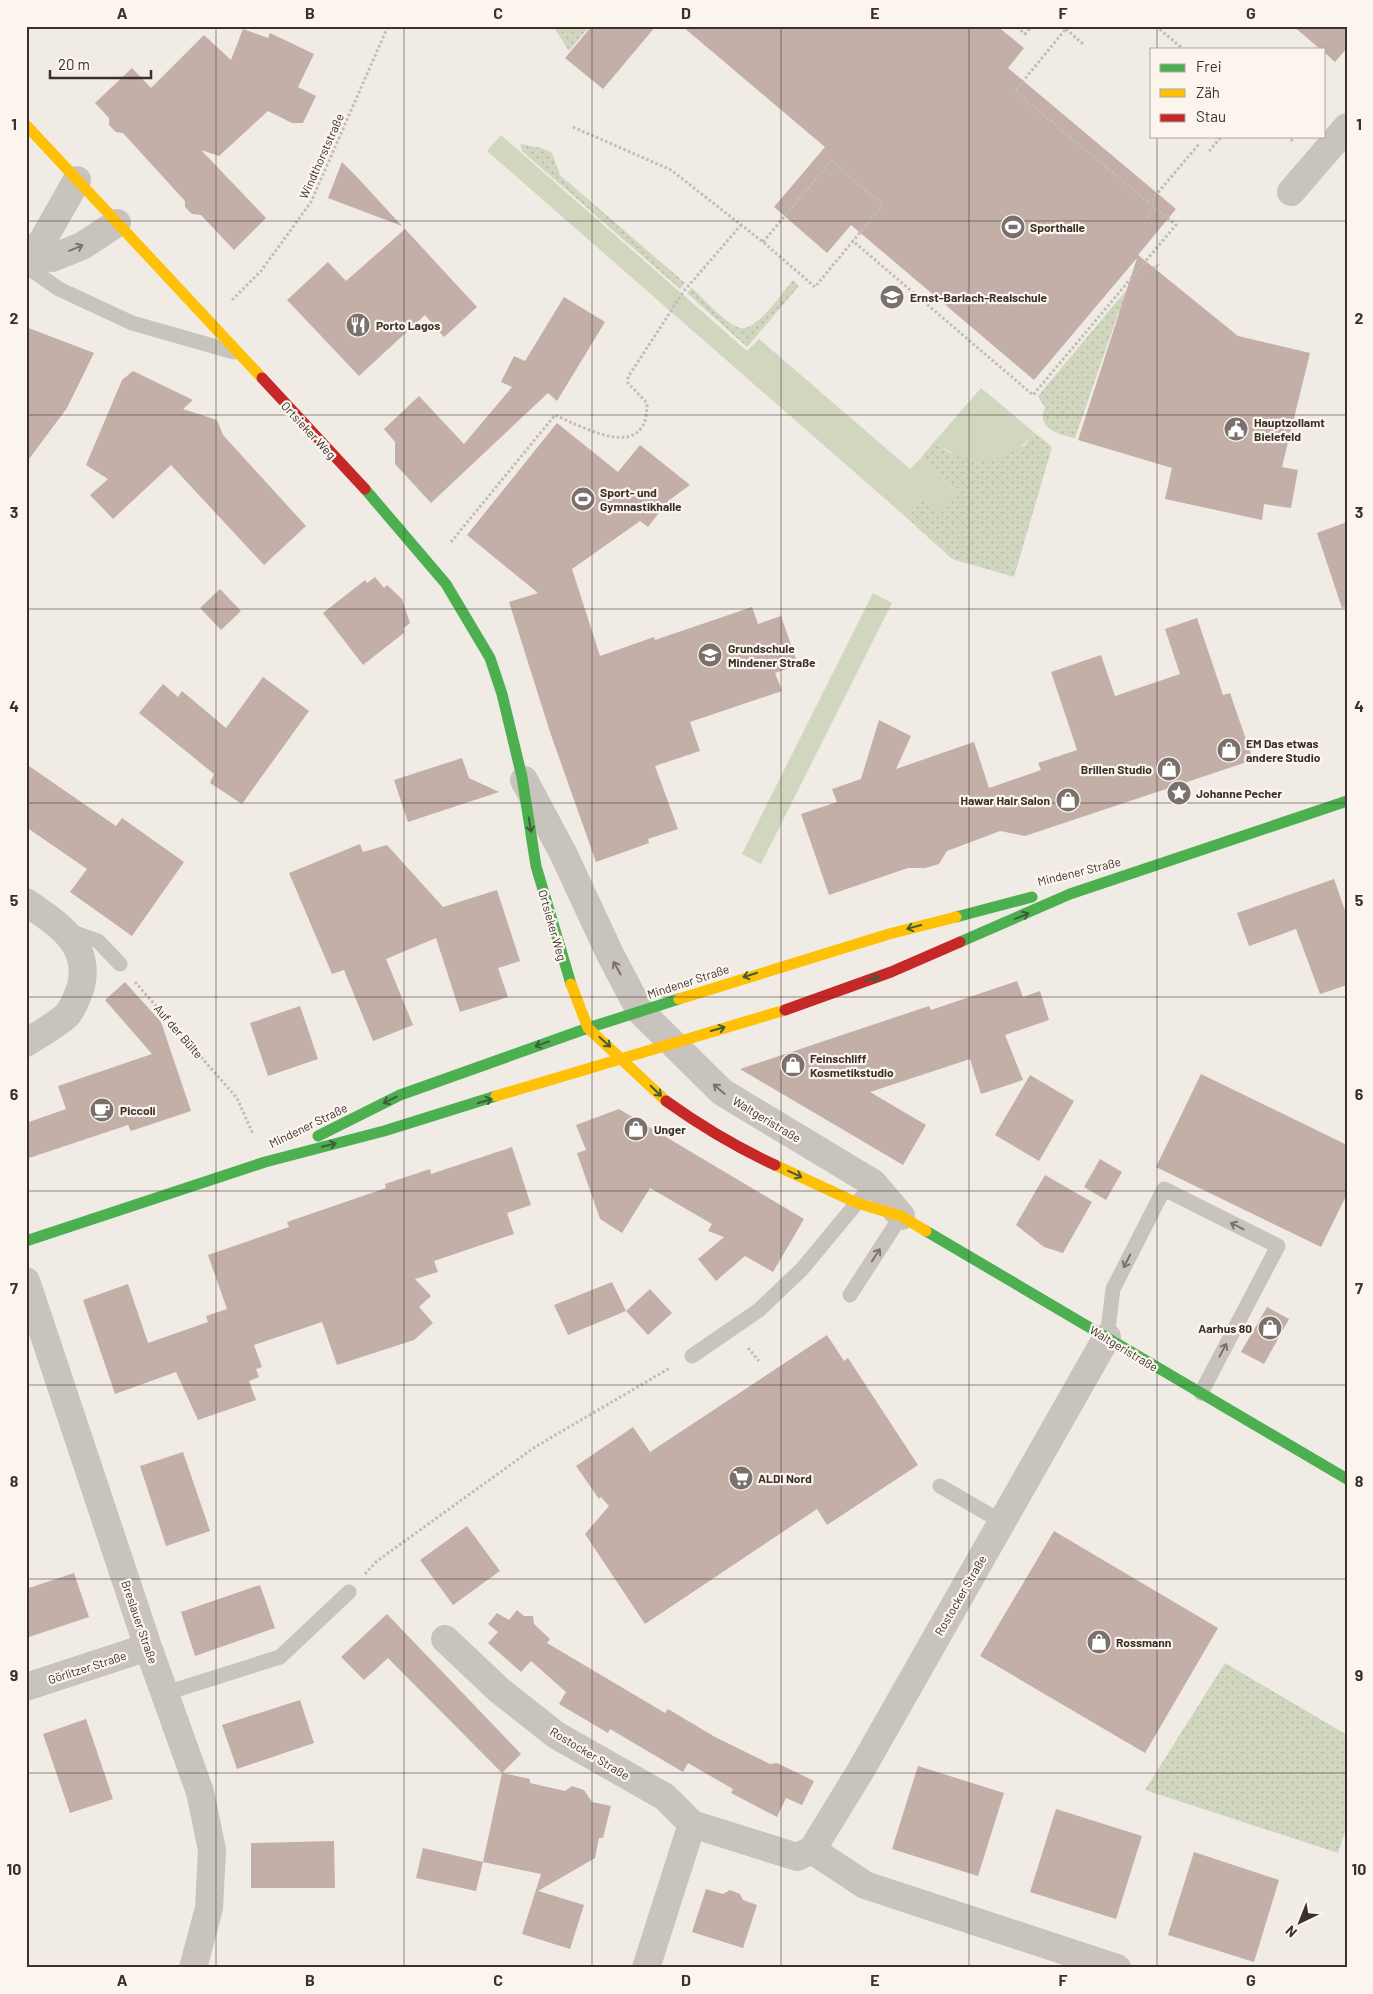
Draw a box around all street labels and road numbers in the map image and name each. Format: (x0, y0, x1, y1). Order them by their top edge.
street label: Windthorststraße (296, 111, 346, 201)
street label: Ortsieker Weg (279, 398, 339, 462)
street label: Mindener Straße (1036, 854, 1122, 888)
street label: Ortsieker Weg (536, 888, 570, 962)
street label: Mindener Straße (645, 961, 731, 1001)
street label: Auf der Bülte (152, 1001, 206, 1061)
street label: Waltgeristraße (730, 1093, 804, 1145)
street label: Mindener Straße (267, 1100, 349, 1150)
street label: Waltgeristraße (1087, 1322, 1161, 1374)
street label: Rostocker Straße (931, 1552, 989, 1638)
street label: Breslauer Straße (119, 1578, 161, 1666)
street label: Görlitzer Straße (46, 1648, 128, 1686)
street label: Rostocker Straße (548, 1724, 632, 1782)

